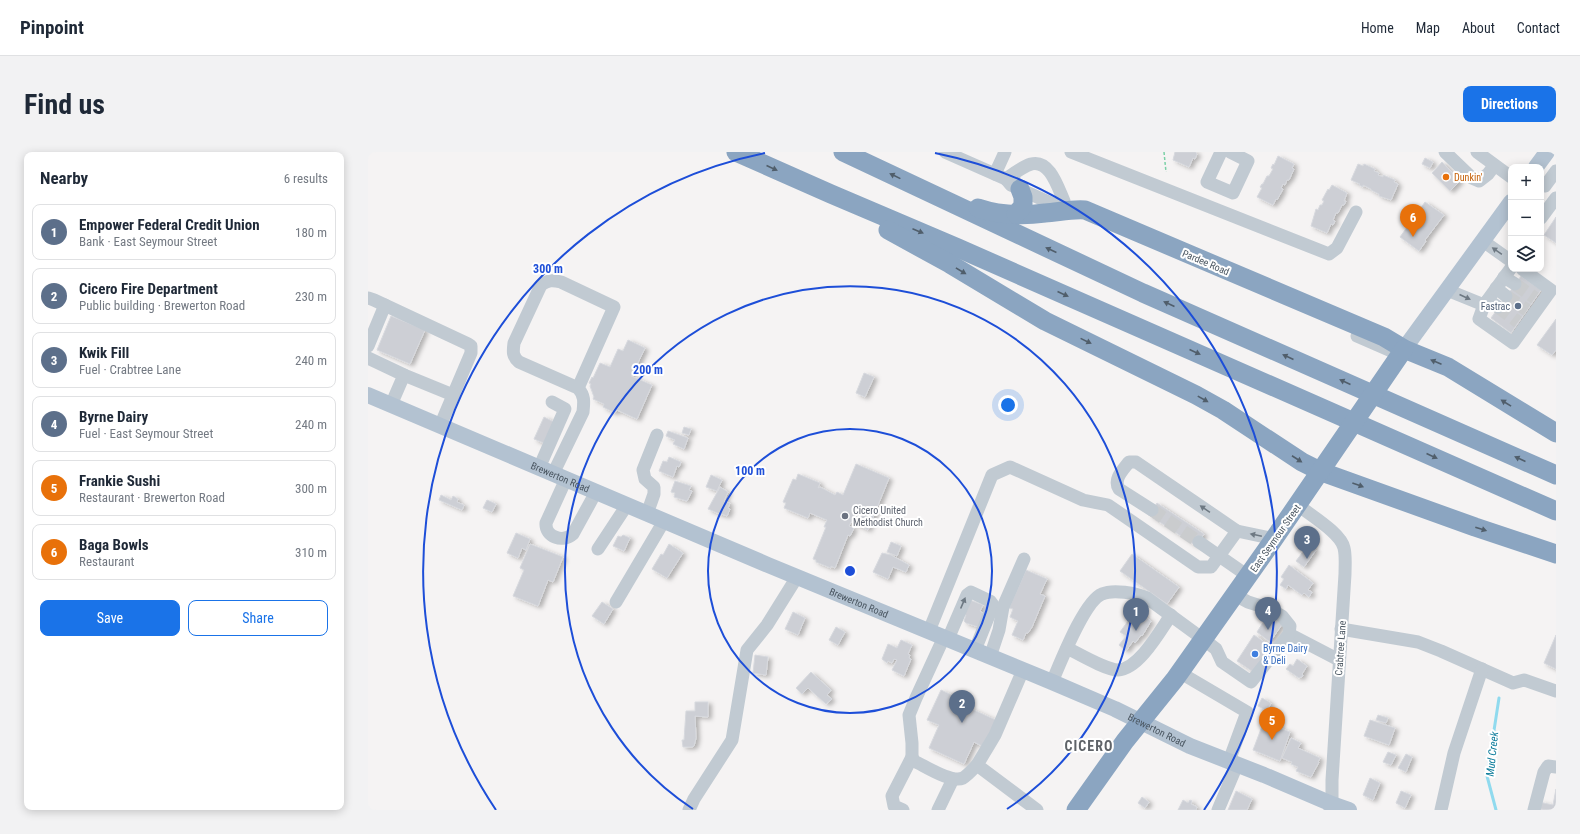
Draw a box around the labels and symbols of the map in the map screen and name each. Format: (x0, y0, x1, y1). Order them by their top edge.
one-way arrow (766, 165, 778, 171)
marker: Dunkin' (1441, 172, 1451, 182)
place label: Dunkin' (1454, 172, 1483, 183)
one-way arrow (890, 173, 901, 180)
pin: 6 (1400, 204, 1426, 237)
one-way arrow (913, 228, 924, 234)
one-way arrow (1045, 247, 1056, 253)
one-way arrow (1491, 247, 1502, 255)
street label: Pardee Road (1181, 248, 1231, 277)
text: 300 m (533, 262, 563, 276)
one-way arrow (955, 267, 967, 274)
one-way arrow (1058, 291, 1069, 297)
one-way arrow (1460, 294, 1471, 300)
one-way arrow (1162, 301, 1174, 307)
place label: Fastrac (1481, 301, 1510, 312)
marker: Fastrac (1513, 301, 1523, 311)
one-way arrow (1080, 338, 1092, 345)
one-way arrow (1189, 349, 1201, 355)
one-way arrow (1282, 354, 1293, 360)
one-way arrow (1430, 359, 1441, 365)
text: 200 m (633, 363, 663, 377)
one-way arrow (1339, 379, 1350, 385)
your location (998, 395, 1018, 415)
one-way arrow (1197, 395, 1209, 402)
one-way arrow (1501, 399, 1511, 407)
one-way arrow (1426, 453, 1437, 459)
one-way arrow (1291, 455, 1302, 463)
one-way arrow (1515, 456, 1526, 462)
street label: Brewerton Road (529, 460, 591, 495)
text: 100 m (735, 464, 765, 478)
one-way arrow (1353, 482, 1365, 488)
street label: East Seymour Street (1248, 502, 1303, 574)
place label: Cicero United Methodist Church (853, 505, 923, 528)
one-way arrow (1200, 505, 1210, 513)
marker: Cicero United Methodist Church (840, 511, 850, 521)
pin: 3 (1294, 526, 1320, 559)
one-way arrow (1475, 526, 1487, 532)
one-way arrow (1250, 531, 1262, 537)
centre of rings (843, 564, 857, 578)
street label: Brewerton Road (828, 586, 890, 620)
one-way arrow (961, 597, 967, 609)
pin: 4 (1255, 597, 1281, 630)
pin: 1 (1123, 598, 1149, 631)
street label: Crabtree Lane (1333, 620, 1348, 676)
place label: Byrne Dairy & Deli (1263, 643, 1308, 666)
marker: Byrne Dairy & Deli (1250, 649, 1260, 659)
pin: 2 (949, 690, 975, 723)
pin: 5 (1259, 707, 1285, 740)
street label: Brewerton Road (1126, 711, 1187, 749)
water label: Mud Creek (1484, 731, 1501, 777)
district label: CICERO (1065, 738, 1113, 754)

